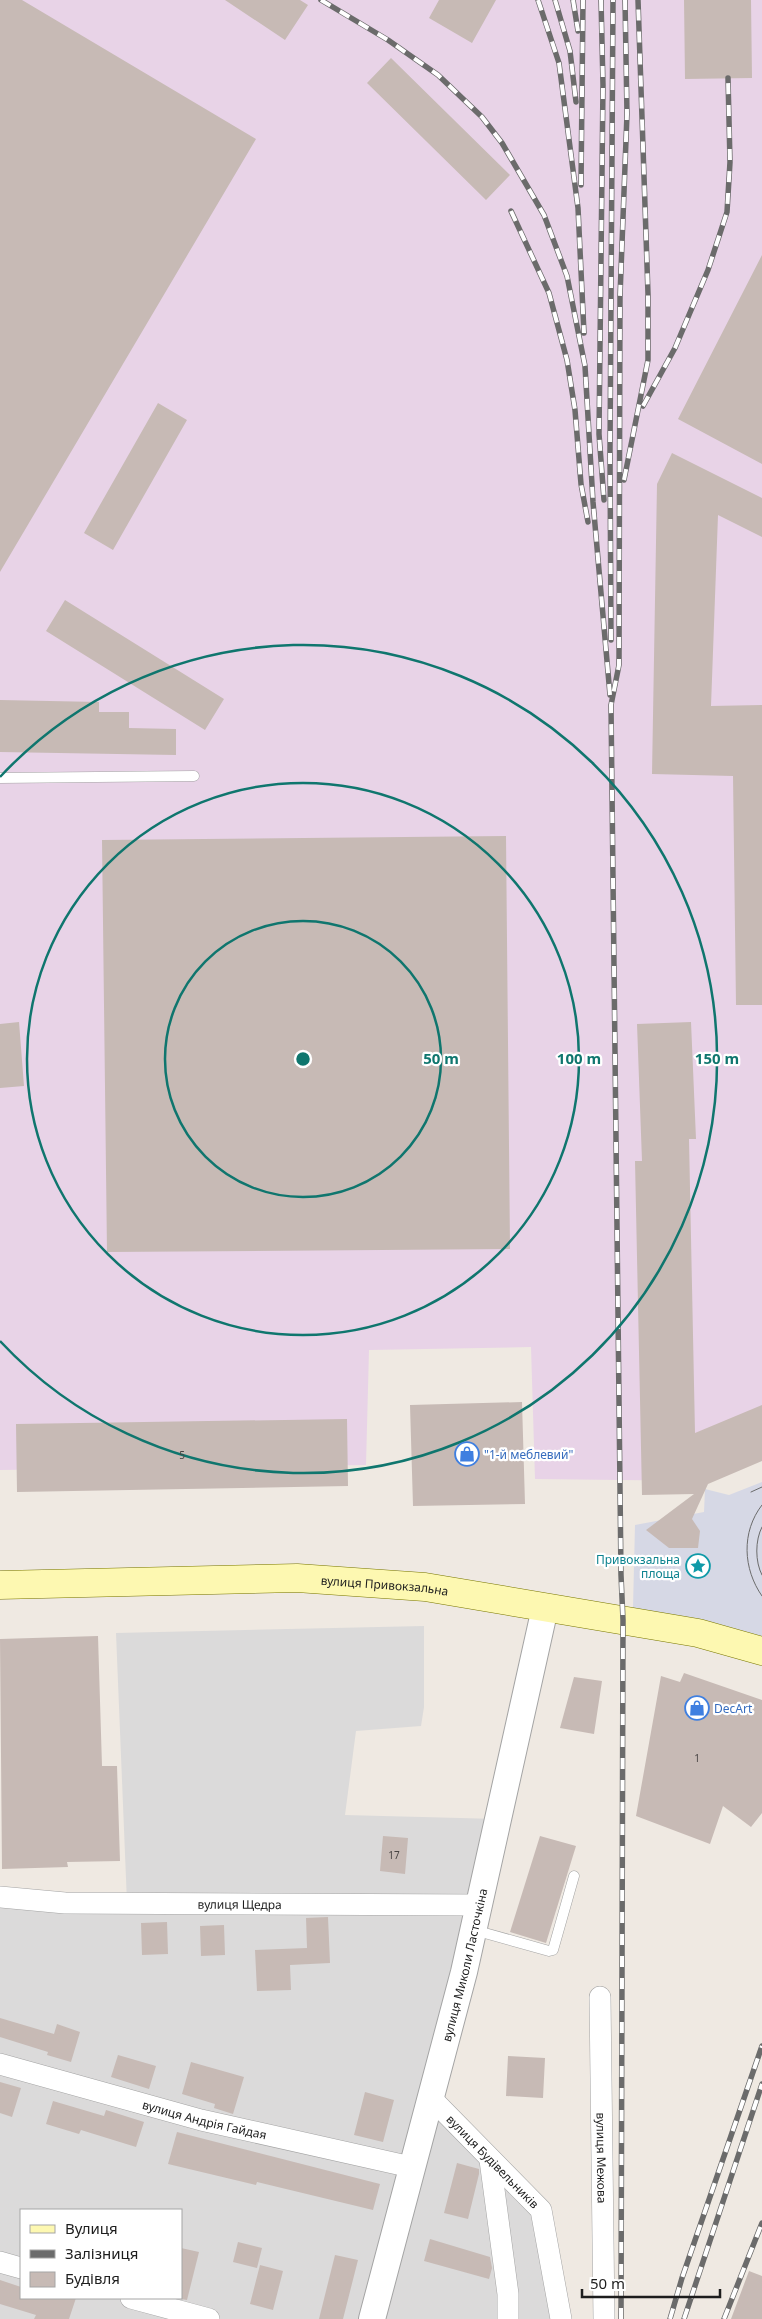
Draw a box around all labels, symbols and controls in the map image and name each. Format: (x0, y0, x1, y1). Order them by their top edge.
text: 50 m (423, 1048, 459, 1068)
text: 100 m (557, 1048, 601, 1068)
text: 150 m (695, 1048, 739, 1068)
centre of rings (294, 1050, 312, 1068)
shop icon: "1-й меблевий" (454, 1441, 480, 1467)
place label: "1-й меблевий" (484, 1446, 574, 1463)
house number: 5 (179, 1448, 185, 1462)
place label: Привокзальна площа (596, 1551, 680, 1582)
place icon: Привокзальна площа (685, 1553, 711, 1579)
street label: вулиця Привокзальна (320, 1571, 450, 1599)
shop icon: DecArt (684, 1695, 710, 1721)
place label: DecArt (714, 1700, 753, 1717)
house number: 1 (694, 1751, 700, 1765)
house number: 17 (388, 1848, 400, 1862)
street label: вулиця Миколи Ласточкіна (437, 1886, 491, 2043)
street label: вулиця Щедра (198, 1895, 282, 1913)
street label: вулиця Андрія Гайдая (140, 2096, 268, 2143)
street label: вулиця Будівельників (443, 2111, 543, 2212)
street label: вулиця Межова (593, 2112, 611, 2204)
legend (20, 2209, 182, 2299)
text: Вулиця (65, 2218, 118, 2238)
text: Залізниця (65, 2243, 138, 2263)
scale bar (582, 2266, 720, 2298)
text: Будівля (65, 2268, 120, 2288)
text: 50 m (590, 2273, 625, 2293)

